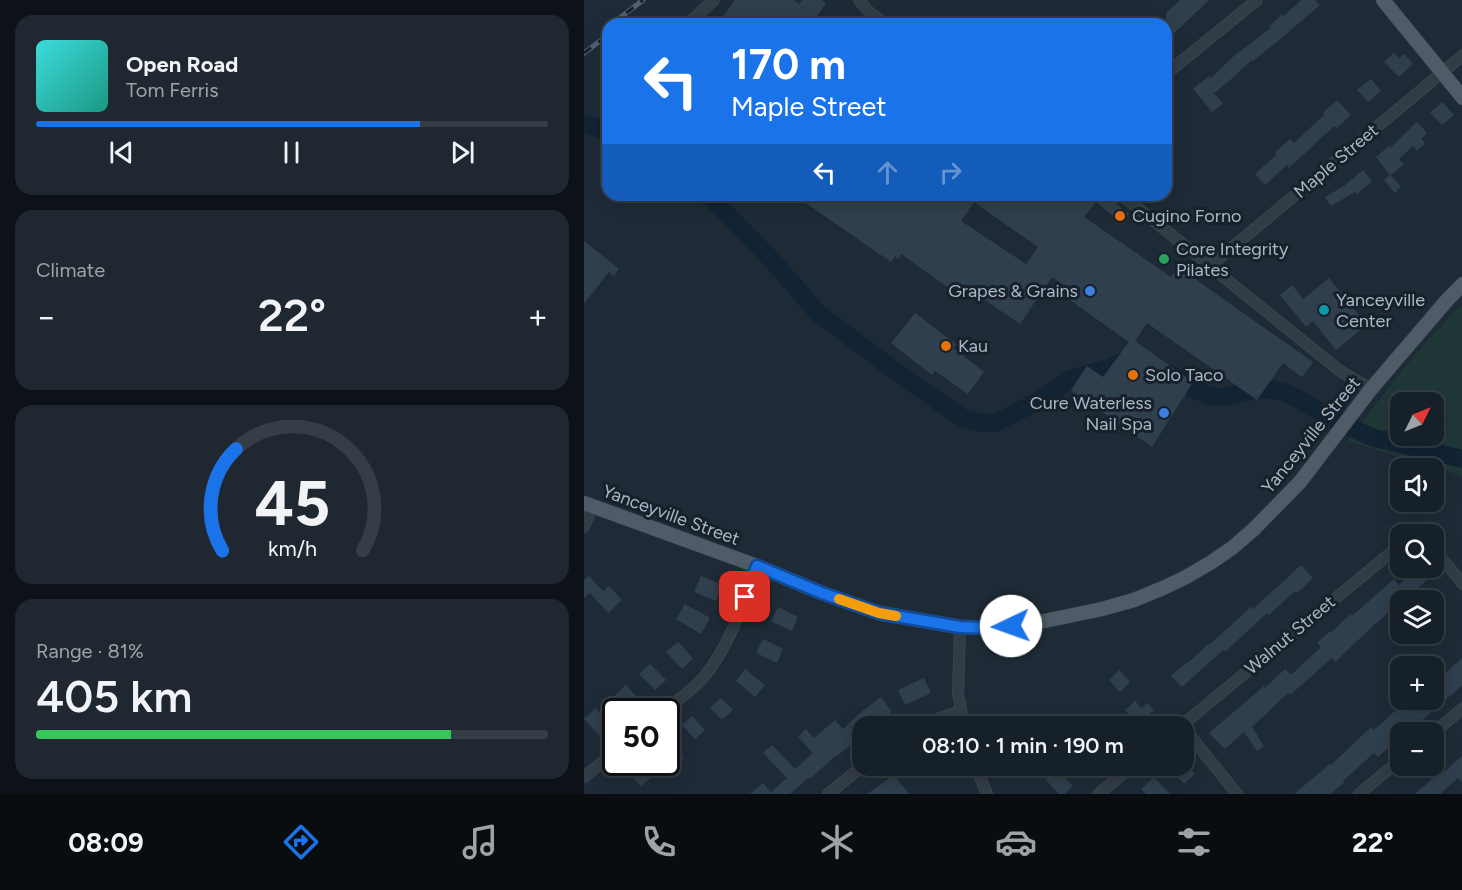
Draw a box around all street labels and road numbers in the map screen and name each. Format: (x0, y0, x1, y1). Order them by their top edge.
street label: Maple Street (1289, 119, 1383, 203)
street label: Yanceyville Street (1257, 372, 1365, 498)
street label: Yanceyville Street (600, 480, 743, 550)
street label: Walnut Street (1240, 591, 1340, 679)

